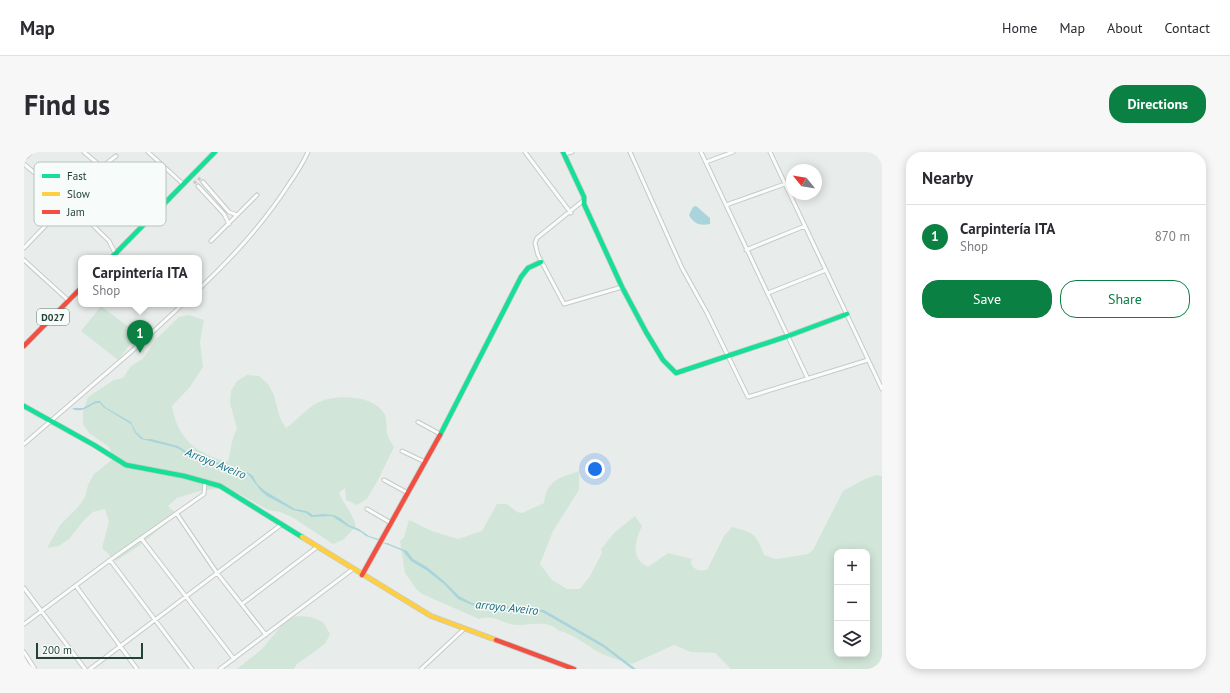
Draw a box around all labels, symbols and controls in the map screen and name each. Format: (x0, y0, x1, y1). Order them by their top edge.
text: Map (20, 16, 55, 40)
text: Home (1002, 19, 1037, 37)
text: Map (1059, 19, 1085, 37)
text: About (1107, 19, 1143, 37)
text: Contact (1165, 19, 1210, 37)
button: Directions (1109, 85, 1206, 123)
text: Find us (24, 86, 110, 123)
legend (34, 162, 166, 226)
north arrow (786, 164, 822, 200)
text: Nearby (922, 167, 973, 189)
text: Fast (67, 169, 87, 183)
text: Slow (67, 187, 90, 201)
text: Jam (66, 205, 85, 219)
text: Carpintería ITA (960, 219, 1055, 238)
text: 1 (931, 228, 939, 245)
text: 870 m (1155, 228, 1190, 245)
text: Shop (960, 238, 988, 255)
popup (78, 255, 202, 307)
text: Carpintería ITA (92, 263, 188, 282)
button: Save (922, 280, 1052, 318)
button: Share (1060, 280, 1190, 318)
text: Shop (92, 282, 120, 299)
road number: D027 (37, 309, 69, 325)
pin: 1 (127, 320, 153, 353)
water label: Arroyo Aveiro (183, 444, 249, 482)
your location (585, 459, 605, 479)
map controls (834, 549, 870, 657)
button: + (834, 549, 870, 585)
button: − (834, 585, 870, 621)
water label: arroyo Aveiro (475, 596, 539, 618)
button: layers (834, 621, 870, 657)
scale bar (36, 641, 143, 660)
text: 200 m (42, 643, 72, 657)

